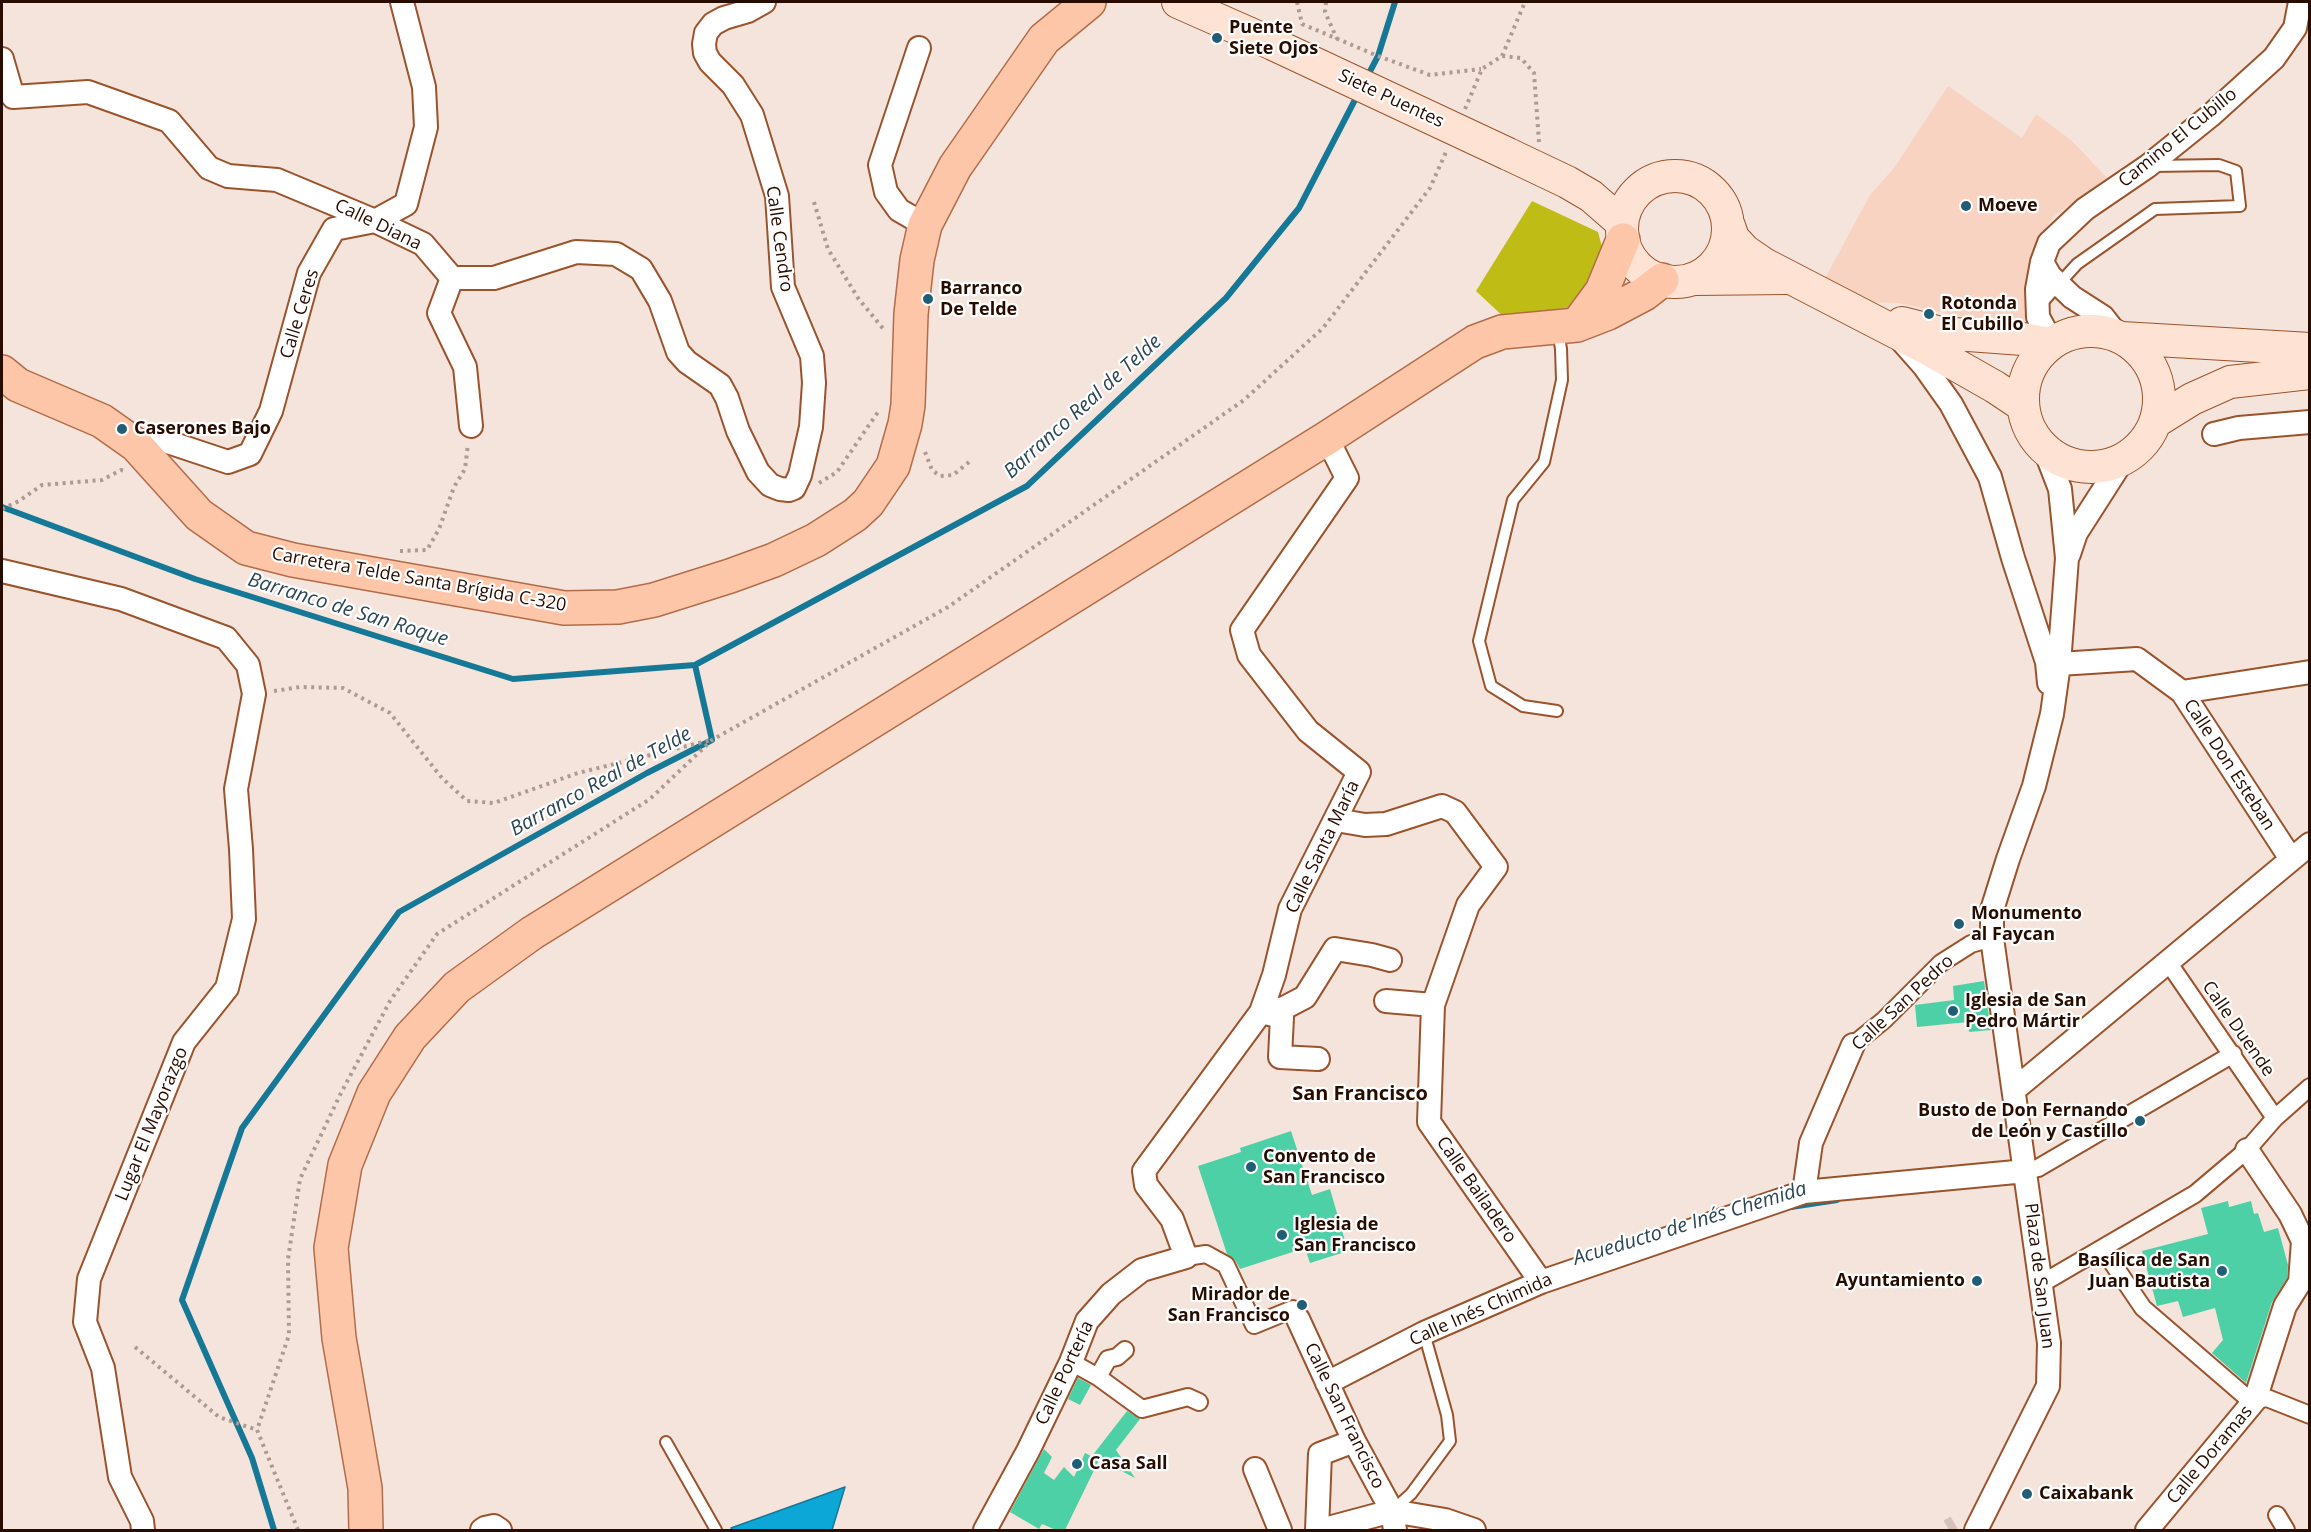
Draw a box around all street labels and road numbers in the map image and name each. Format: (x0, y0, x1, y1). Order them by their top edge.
street label: Siete Puentes (1335, 65, 1447, 133)
street label: Camino El Cubillo (2114, 84, 2242, 192)
street label: Calle Cendro (761, 185, 797, 293)
street label: Calle Diana (331, 195, 425, 255)
street label: Calle Ceres (276, 267, 324, 361)
street label: Carretera Telde Santa Brígida C-320 (270, 543, 568, 617)
street label: Calle Don Esteban (2179, 695, 2279, 835)
street label: Calle Santa María (1281, 777, 1365, 917)
street label: Calle San Pedro (1848, 950, 1958, 1056)
street label: Calle Duende (2197, 977, 2279, 1081)
street label: Lugar El Mayorazgo (111, 1044, 193, 1204)
street label: Calle Bailadero (1431, 1133, 1521, 1247)
street label: Plaza de San Juan (2019, 1202, 2059, 1350)
street label: Calle Inés Chimida (1406, 1269, 1556, 1351)
street label: Calle Portería (1031, 1317, 1099, 1429)
street label: Calle San Francisco (1299, 1340, 1389, 1492)
street label: Calle Doramas (2163, 1401, 2257, 1509)

